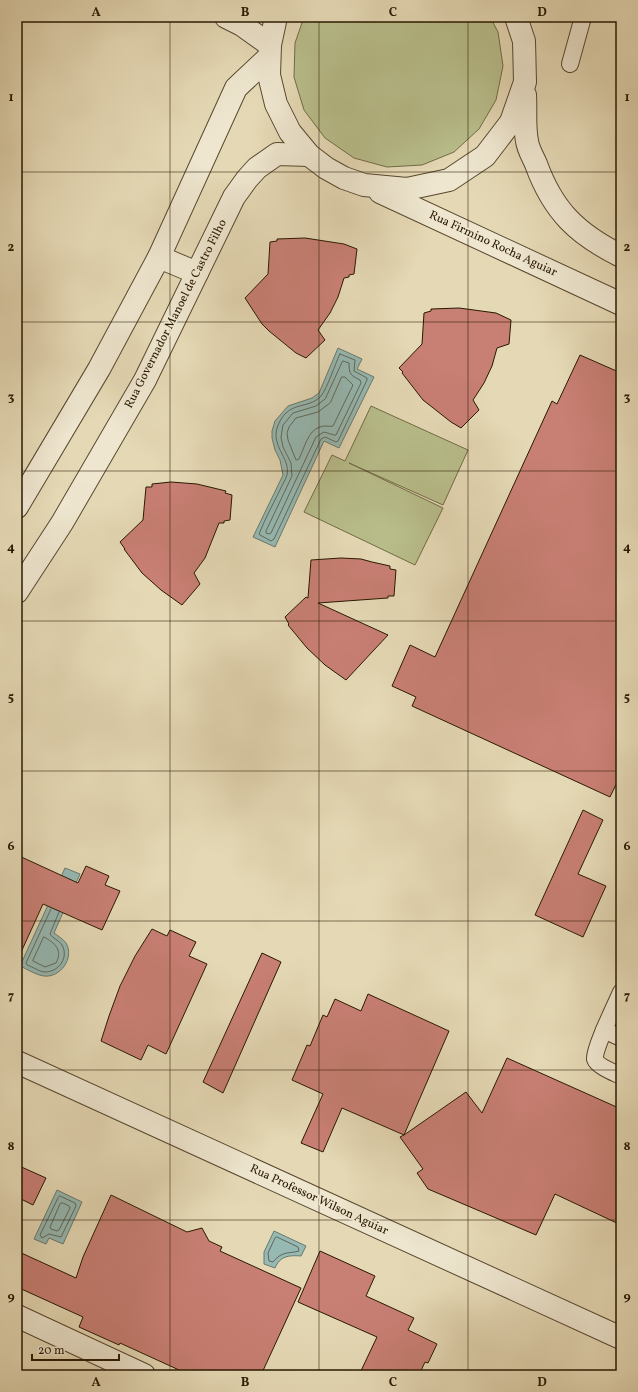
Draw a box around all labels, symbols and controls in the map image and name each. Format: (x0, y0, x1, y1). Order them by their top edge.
text: A (91, 4, 101, 22)
text: B (241, 4, 250, 22)
text: C (389, 4, 397, 22)
text: D (537, 4, 547, 22)
text: 1 (8, 89, 14, 107)
text: 1 (624, 89, 630, 107)
street label: Rua Firmino Rocha Aguiar (426, 207, 560, 281)
street label: Rua Governador Manoel de Castro Filho (121, 217, 231, 411)
text: 2 (8, 239, 15, 257)
text: 2 (624, 239, 631, 257)
text: 3 (8, 389, 15, 407)
text: 3 (624, 389, 631, 407)
text: 4 (7, 539, 15, 557)
text: 4 (623, 539, 631, 557)
text: 5 (8, 689, 14, 707)
text: 5 (624, 689, 630, 707)
text: 6 (7, 838, 15, 856)
text: 6 (623, 838, 631, 856)
text: 7 (8, 988, 14, 1006)
text: 7 (624, 988, 630, 1006)
text: 8 (7, 1138, 15, 1156)
text: 8 (623, 1138, 631, 1156)
street label: Rua Professor Wilson Aguiar (247, 1161, 391, 1239)
text: 9 (7, 1288, 15, 1306)
text: 9 (623, 1288, 631, 1306)
scale bar (32, 1336, 119, 1362)
text: 20 m (38, 1343, 65, 1359)
text: A (91, 1374, 101, 1392)
text: B (241, 1374, 250, 1392)
text: C (389, 1374, 397, 1392)
text: D (537, 1374, 547, 1392)

